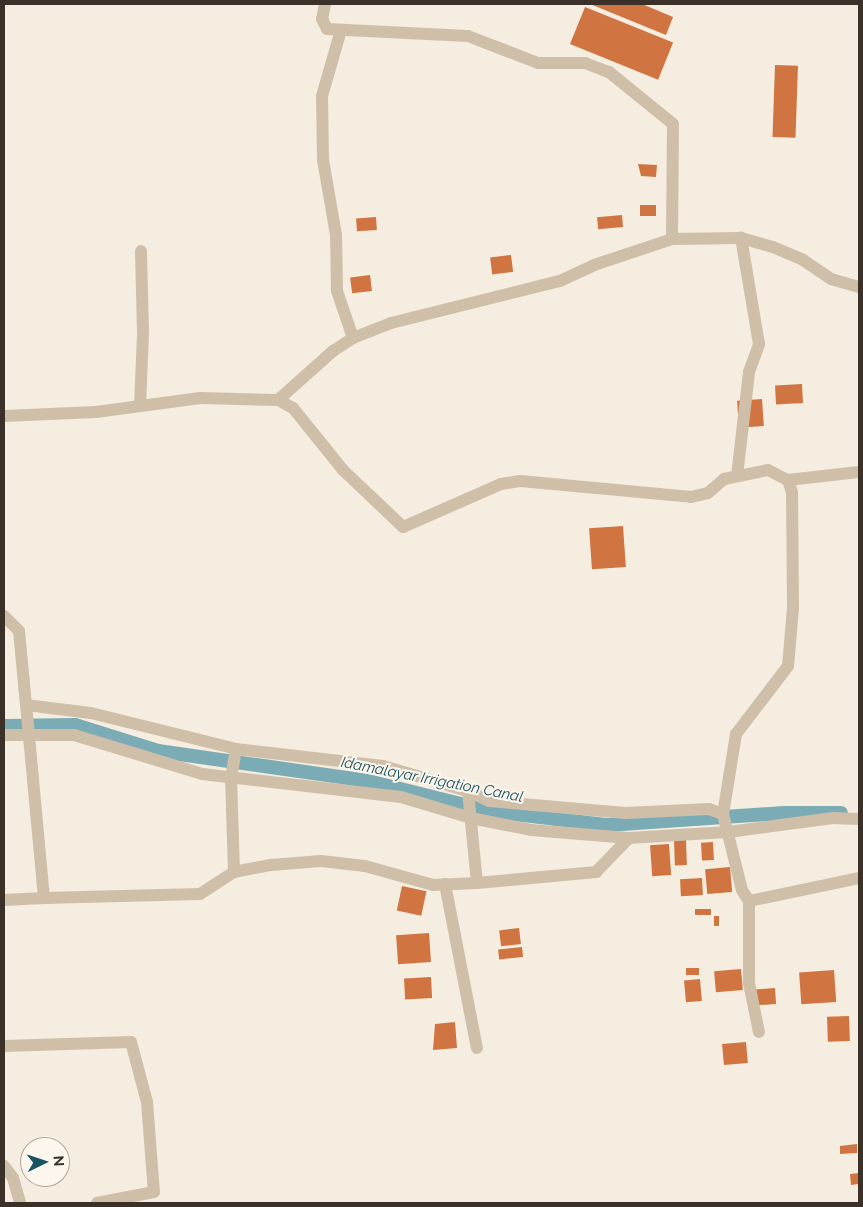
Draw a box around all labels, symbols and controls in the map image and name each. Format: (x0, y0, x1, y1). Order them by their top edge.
water label: Idamalayar Irrigation Canal (339, 753, 525, 807)
north arrow (20, 1137, 70, 1187)
text: N (51, 1155, 67, 1167)

